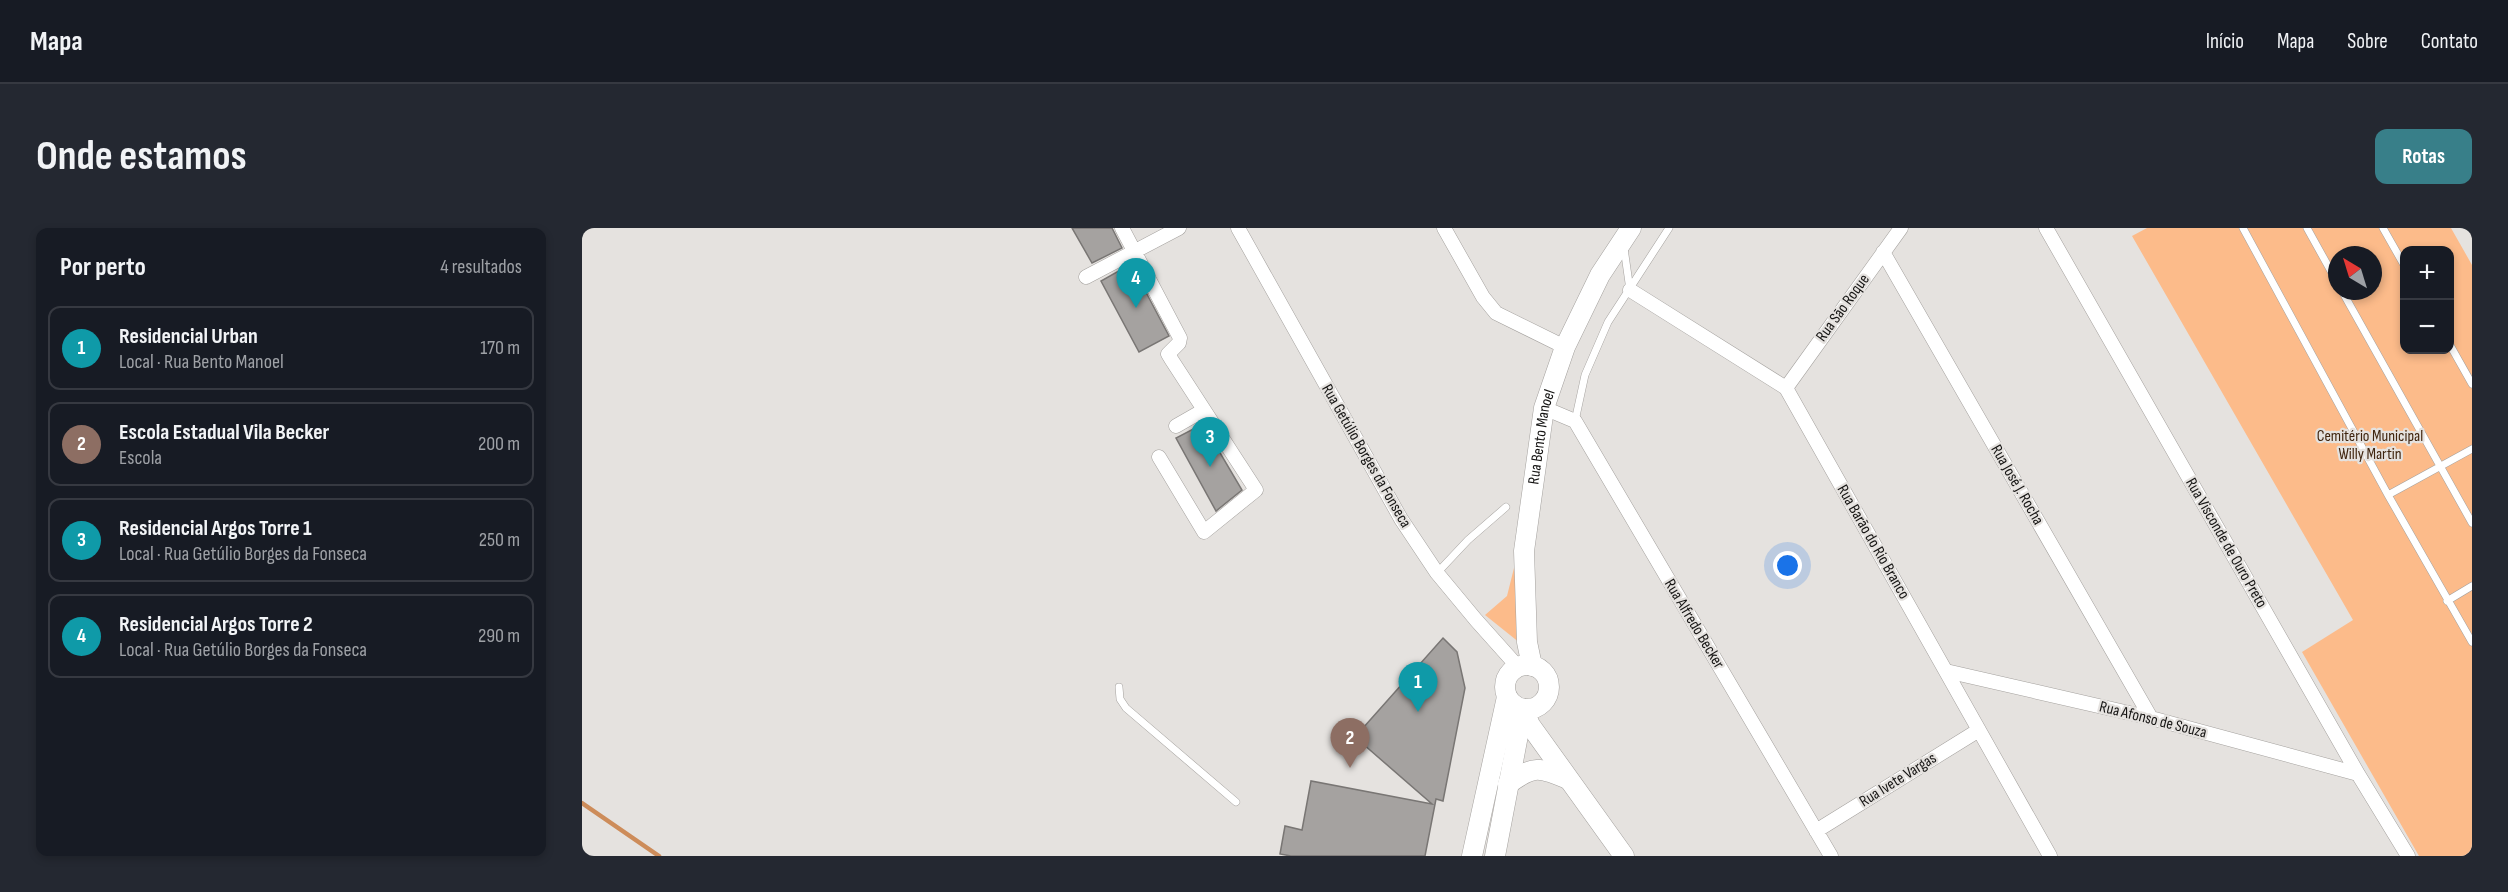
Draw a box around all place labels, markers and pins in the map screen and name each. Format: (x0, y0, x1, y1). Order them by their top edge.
pin: 4 (1116, 259, 1156, 308)
pin: 3 (1190, 418, 1230, 467)
pin: 1 (1398, 662, 1438, 712)
pin: 2 (1330, 718, 1370, 768)

